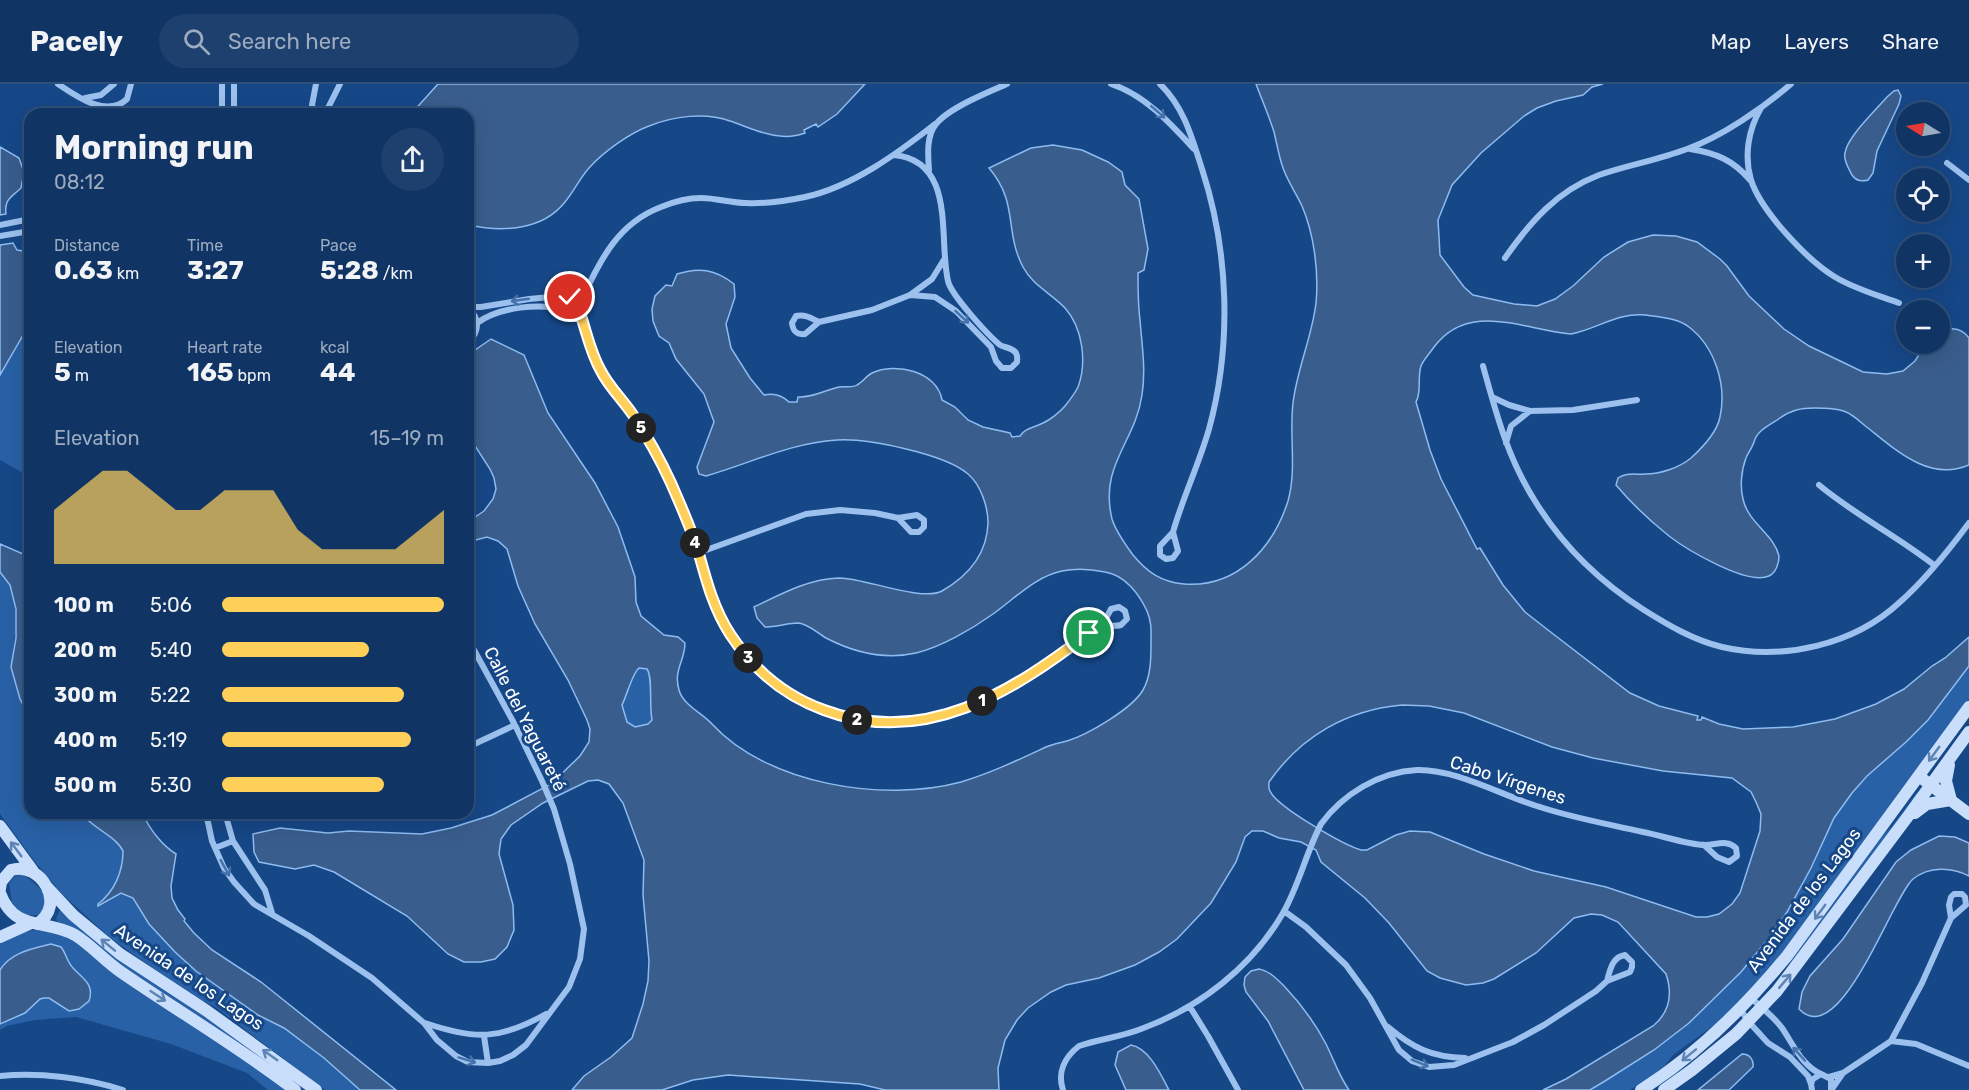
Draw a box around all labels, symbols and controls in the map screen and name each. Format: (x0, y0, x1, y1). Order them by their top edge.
search box (159, 14, 579, 68)
text: Pacely (30, 25, 123, 58)
icon: search (180, 25, 213, 58)
text: Search here (228, 28, 351, 55)
text: Map (1710, 29, 1751, 54)
text: Layers (1784, 29, 1849, 54)
text: Share (1882, 29, 1939, 54)
north arrow (1896, 102, 1950, 156)
map controls (1896, 102, 1950, 354)
one-way arrow (1150, 105, 1165, 119)
text: Morning run (54, 128, 254, 167)
button: share (381, 128, 444, 191)
button: locate (1896, 168, 1950, 222)
text: 08:12 (54, 170, 105, 194)
button: + (1896, 234, 1950, 288)
text: Distance (54, 236, 120, 255)
text: Time (187, 236, 223, 255)
text: Pace (320, 236, 357, 255)
text: 0.63 (54, 255, 113, 286)
text: 3:27 (187, 255, 244, 286)
text: 5:28 (320, 255, 379, 286)
text: km (113, 264, 139, 283)
text: /km (379, 264, 413, 283)
pin (544, 271, 595, 322)
icon: check (553, 280, 586, 313)
one-way arrow (511, 295, 531, 306)
button: − (1896, 300, 1950, 354)
one-way arrow (954, 310, 969, 324)
text: Elevation (54, 338, 123, 357)
text: Heart rate (187, 338, 262, 357)
text: kcal (320, 338, 349, 357)
text: 5 (54, 357, 71, 388)
text: 165 (187, 357, 234, 388)
text: 44 (320, 357, 356, 388)
text: m (71, 366, 89, 385)
text: bpm (234, 366, 271, 385)
pin: 5 (626, 413, 656, 443)
text: 5 (636, 418, 646, 437)
text: Elevation (54, 426, 140, 450)
text: 15–19 m (370, 426, 444, 450)
pin: 4 (680, 528, 710, 558)
text: 4 (690, 533, 700, 552)
text: 100 m (54, 593, 114, 617)
text: 5:06 (150, 593, 192, 617)
pin (1063, 607, 1114, 658)
icon: arrive (1072, 616, 1105, 649)
text: 200 m (54, 638, 117, 662)
text: 5:40 (150, 638, 192, 662)
street label: Calle del Yaguareté (479, 643, 571, 795)
pin: 3 (733, 643, 763, 673)
text: 3 (743, 648, 753, 667)
text: 300 m (54, 683, 117, 707)
text: 5:22 (150, 683, 190, 707)
pin: 1 (967, 686, 997, 716)
text: 1 (978, 691, 986, 710)
pin: 2 (842, 705, 872, 735)
text: 2 (852, 710, 862, 729)
text: 400 m (54, 728, 117, 752)
text: 5:19 (150, 728, 187, 752)
one-way arrow (1928, 746, 1941, 762)
street label: Cabo Vírgenes (1447, 751, 1569, 809)
text: 500 m (54, 773, 117, 797)
text: 5:30 (150, 773, 192, 797)
street label: Avenida de los Lagos (1742, 823, 1866, 977)
one-way arrow (10, 841, 22, 857)
one-way arrow (219, 859, 231, 876)
one-way arrow (1814, 903, 1826, 919)
street label: Avenida de los Lagos (110, 919, 268, 1035)
one-way arrow (100, 939, 116, 952)
one-way arrow (1778, 974, 1792, 989)
one-way arrow (149, 990, 166, 1002)
one-way arrow (1792, 1046, 1806, 1061)
one-way arrow (262, 1049, 278, 1061)
one-way arrow (1681, 1049, 1697, 1062)
one-way arrow (457, 1055, 476, 1066)
one-way arrow (1410, 1058, 1428, 1069)

